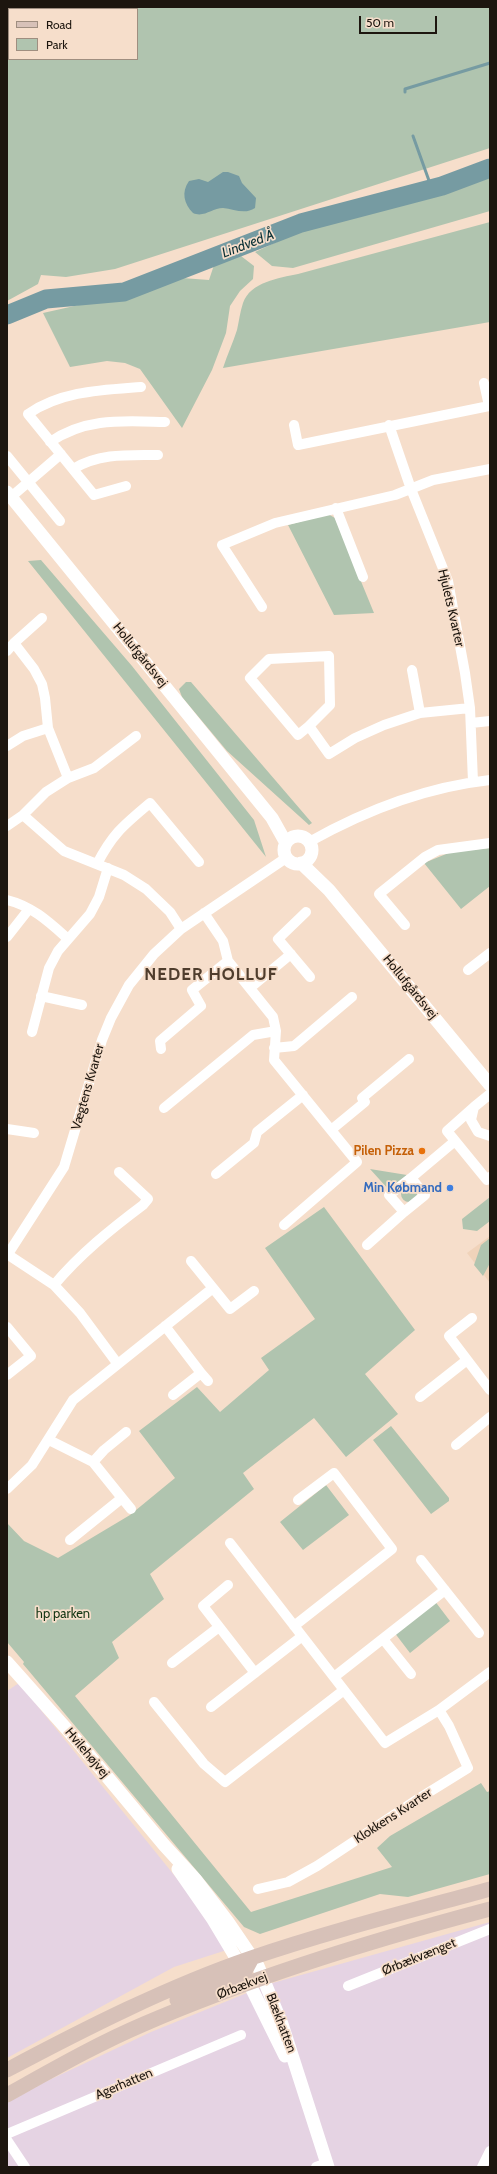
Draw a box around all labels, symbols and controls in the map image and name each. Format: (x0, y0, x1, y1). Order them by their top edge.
legend (8, 8, 138, 60)
scale bar (361, 8, 439, 34)
text: 50 m (366, 15, 394, 30)
text: Road (46, 17, 72, 32)
text: Park (46, 37, 68, 52)
water label: Lindved Å (220, 226, 276, 262)
street label: Hjulets Kvarter (434, 568, 468, 648)
street label: Hollufgårdsvej (109, 620, 171, 690)
street label: Hollufgårdsvej (379, 952, 441, 1022)
district label: NEDER HOLLUF (144, 965, 278, 985)
street label: Vægtens Kvarter (68, 1042, 108, 1132)
place label: Pilen Pizza (354, 1143, 414, 1159)
marker: Pilen Pizza (417, 1146, 427, 1156)
place label: Min Købmand (363, 1180, 442, 1196)
marker: Min Købmand (445, 1183, 455, 1193)
park label: hp parken (36, 1606, 90, 1622)
street label: Hvilehøjvej (62, 1725, 112, 1781)
street label: Klokkens Kvarter (351, 1785, 435, 1847)
street label: Ørbækvænget (380, 1935, 458, 1979)
street label: Ørbækvej (215, 1969, 269, 2003)
street label: Blækhatten (263, 1991, 299, 2055)
street label: Agerhatten (93, 2065, 155, 2103)

